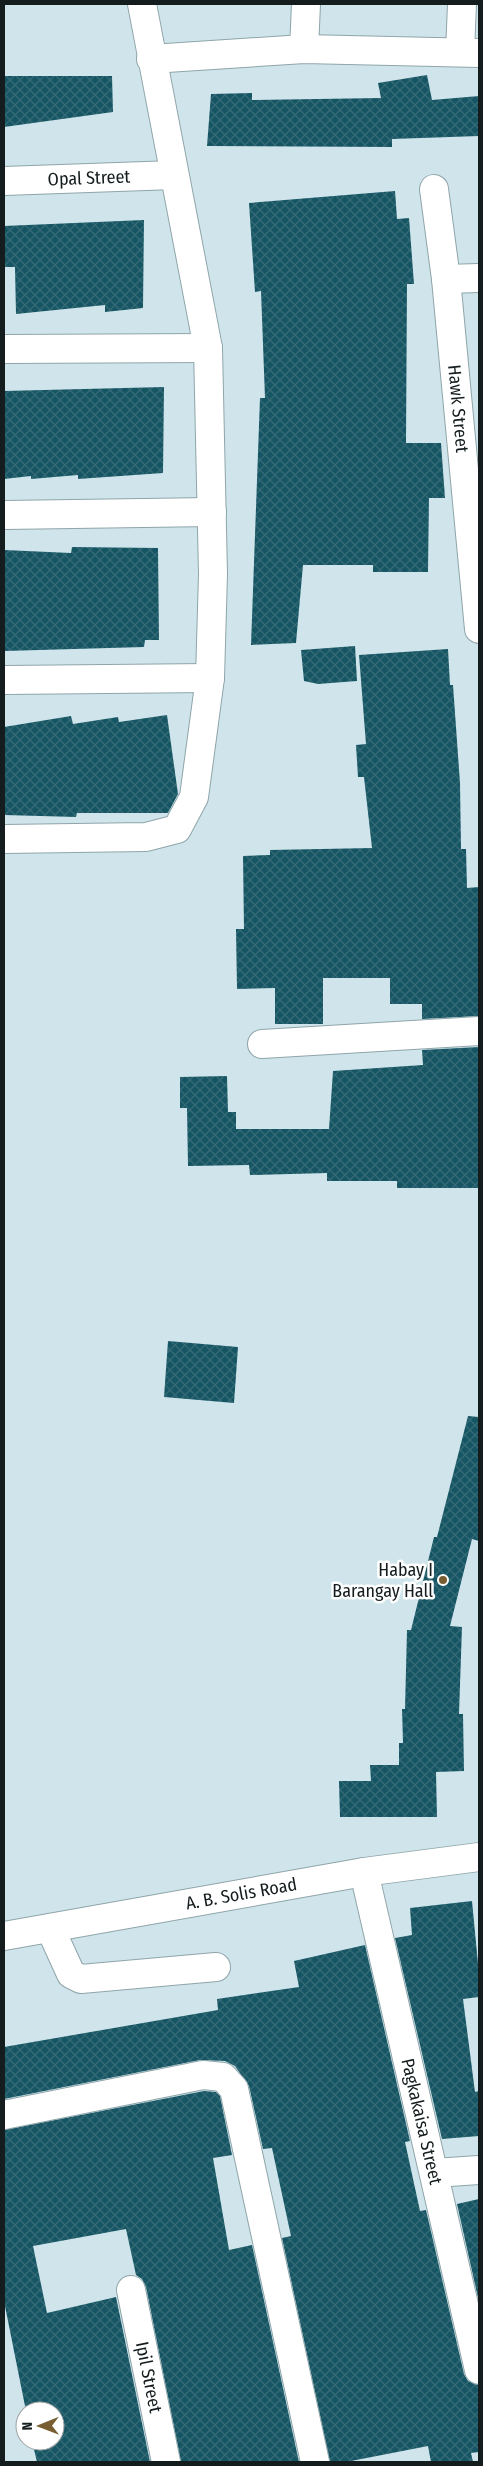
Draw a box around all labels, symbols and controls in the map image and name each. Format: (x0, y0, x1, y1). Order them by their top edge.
street label: Opal Street (47, 166, 131, 190)
street label: Hawk Street (443, 364, 473, 454)
place label: Habay I Barangay Hall (332, 1559, 433, 1602)
marker: Habay I Barangay Hall (437, 1574, 449, 1586)
street label: A. B. Solis Road (184, 1873, 299, 1914)
street label: Pagkakaisa Street (396, 2056, 447, 2187)
street label: Ipil Street (131, 2340, 167, 2415)
north arrow (15, 2401, 65, 2451)
text: N (19, 2422, 36, 2431)

